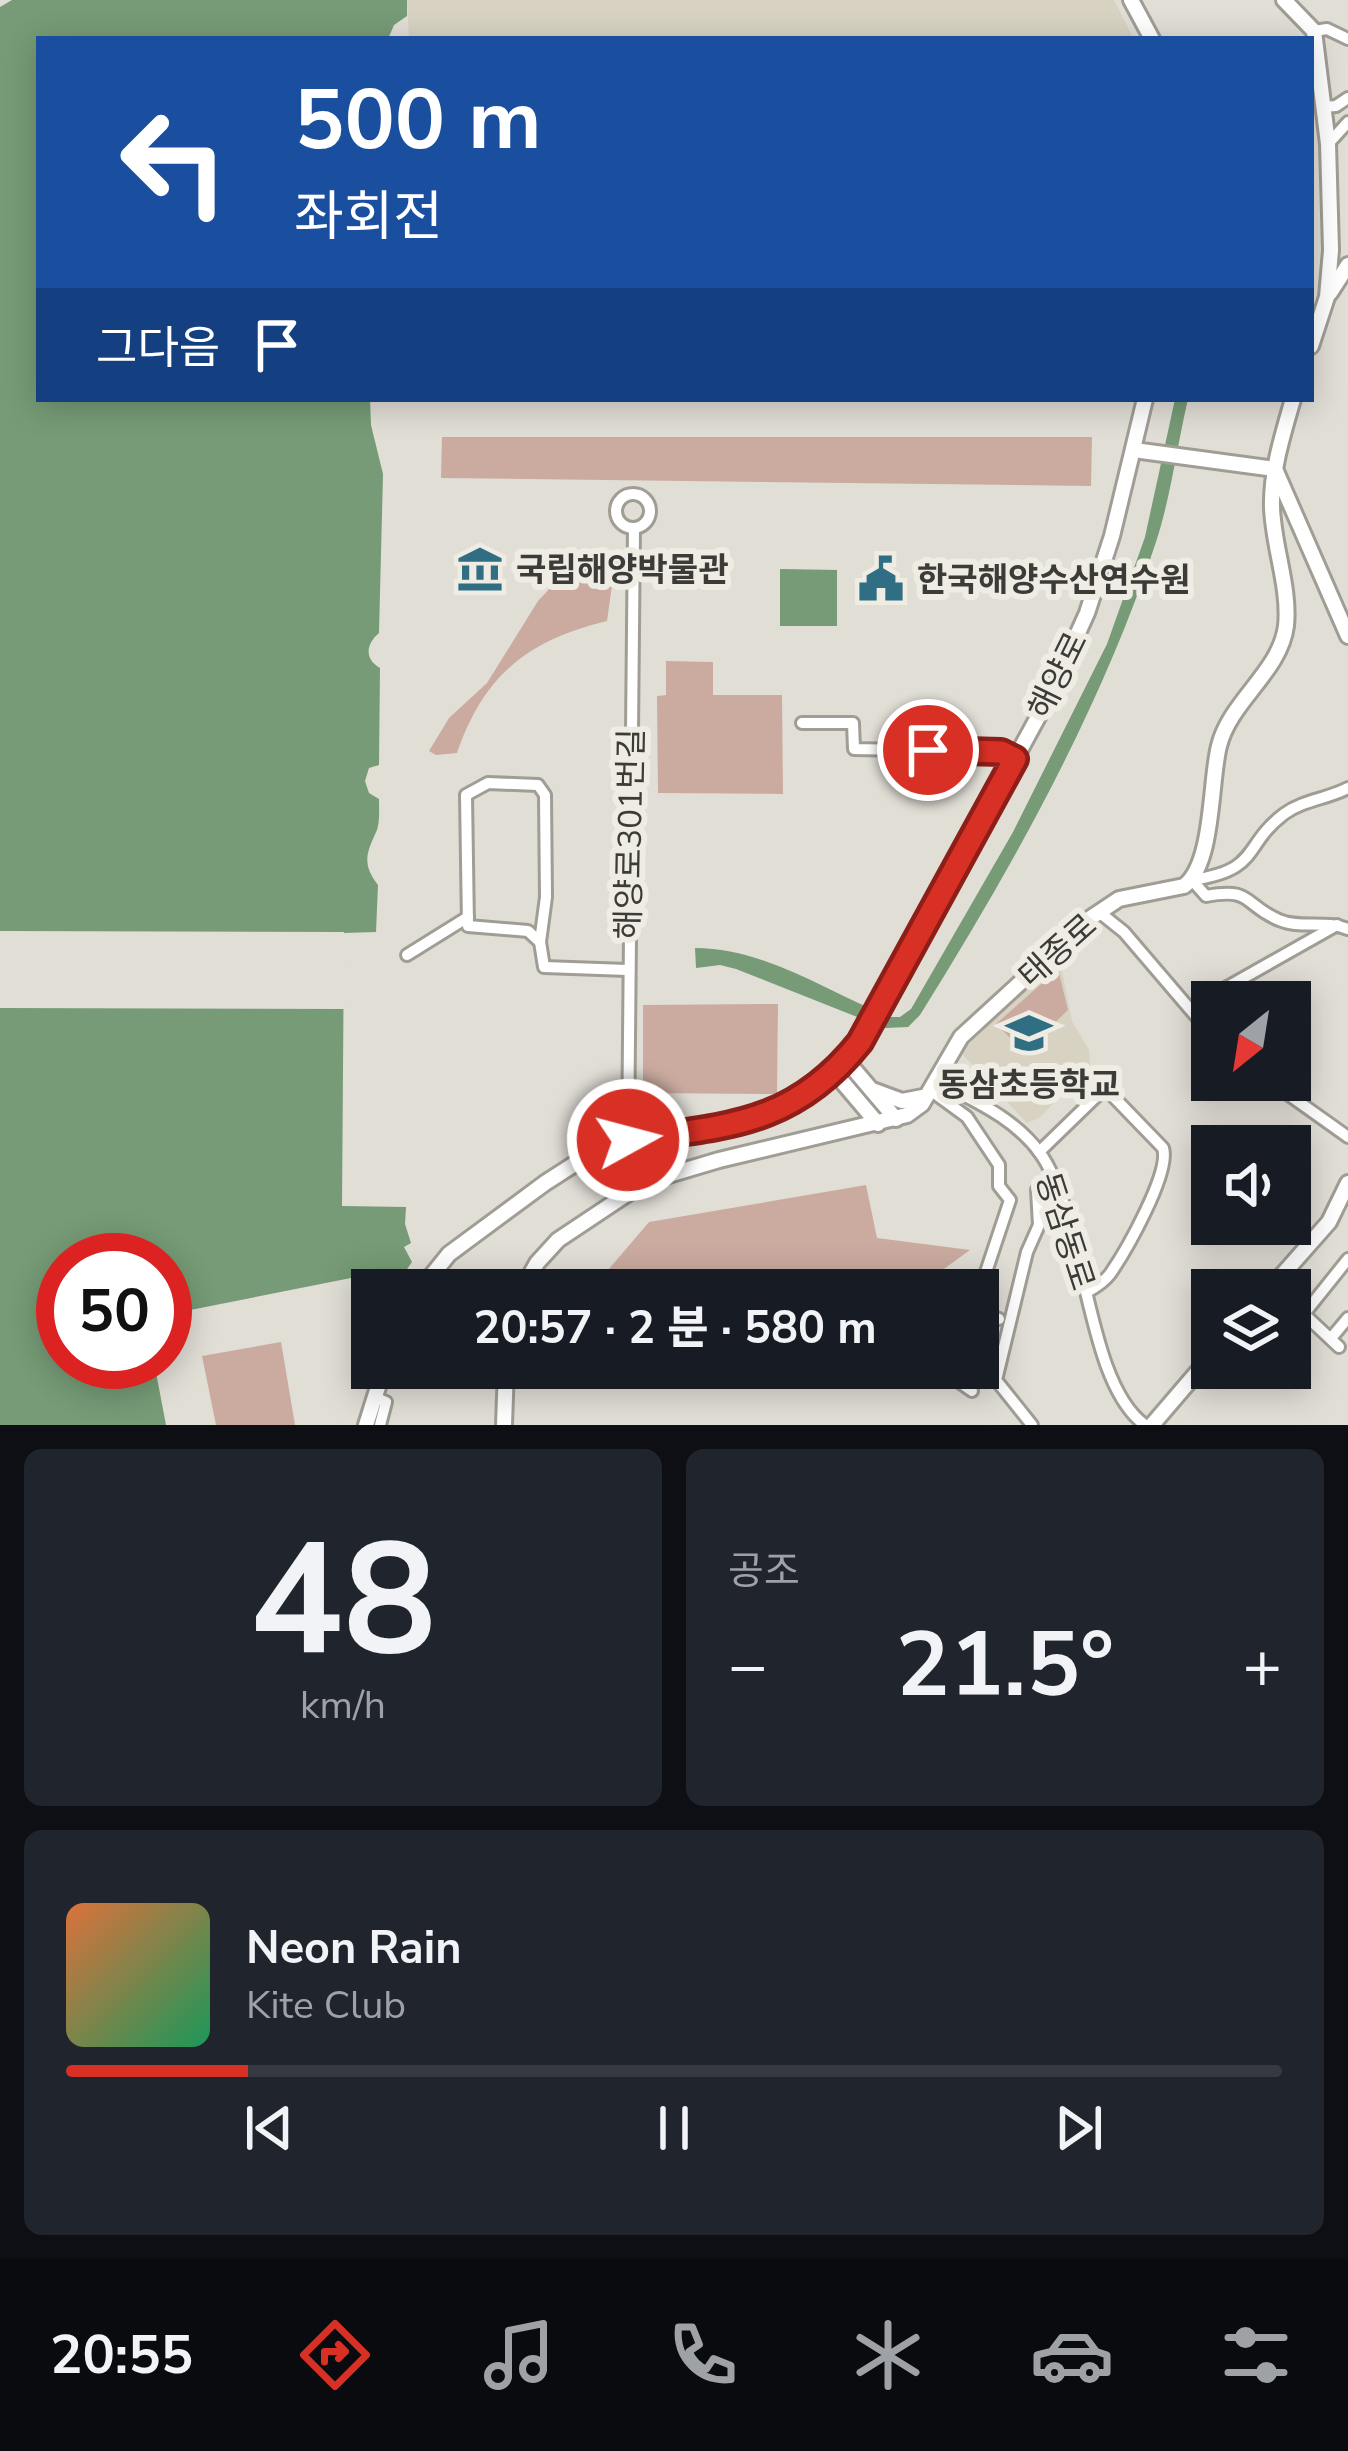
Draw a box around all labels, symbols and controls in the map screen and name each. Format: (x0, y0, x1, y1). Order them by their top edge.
text: 500 m (294, 63, 542, 178)
icon: left (96, 84, 252, 240)
text: 좌회전 (294, 180, 443, 254)
icon: arrive (244, 312, 310, 378)
text: 그다음 (96, 318, 220, 379)
museum icon: 국립해양박물관 (455, 544, 505, 594)
place label: 국립해양박물관 (516, 548, 729, 593)
public building icon: 한국해양수산연수원 (856, 554, 906, 604)
place label: 한국해양수산연수원 (917, 558, 1190, 603)
street label: 해양로 (1018, 625, 1099, 726)
pin (877, 699, 979, 801)
icon: arrive (895, 717, 961, 783)
street label: 해양로301번길 (606, 728, 655, 940)
street label: 태종로 (1009, 904, 1107, 998)
north arrow (1191, 981, 1311, 1101)
map controls (1191, 981, 1311, 1389)
school or university icon: 동삼초등학교 (1004, 1008, 1054, 1058)
place label: 동삼초등학교 (938, 1063, 1120, 1108)
position arrow (565, 1077, 691, 1203)
button: sound (1191, 1125, 1311, 1245)
street label: 동삼동로 (1024, 1167, 1105, 1296)
speed limit sign: 50 (36, 1233, 192, 1389)
button: layers (1191, 1269, 1311, 1389)
text: 20:57 · 2 분 · 580 m (473, 1298, 877, 1359)
text: 48 (249, 1494, 437, 1707)
text: 공조 (728, 1545, 800, 1598)
text: 21.5° (896, 1604, 1114, 1727)
text: − (728, 1621, 768, 1711)
text: + (1242, 1621, 1282, 1711)
text: km/h (300, 1679, 386, 1732)
text: Neon Rain (246, 1918, 462, 1979)
text: Kite Club (246, 1979, 406, 2032)
icon: previous (236, 2095, 302, 2161)
icon: pause (641, 2095, 707, 2161)
icon: next (1046, 2095, 1112, 2161)
icon: directions (293, 2313, 377, 2397)
icon: music (477, 2313, 561, 2397)
icon: phone (661, 2313, 745, 2397)
icon: climate (846, 2313, 930, 2397)
icon: car (1030, 2313, 1114, 2397)
icon: filters (1214, 2313, 1298, 2397)
text: 20:55 (50, 2318, 193, 2392)

